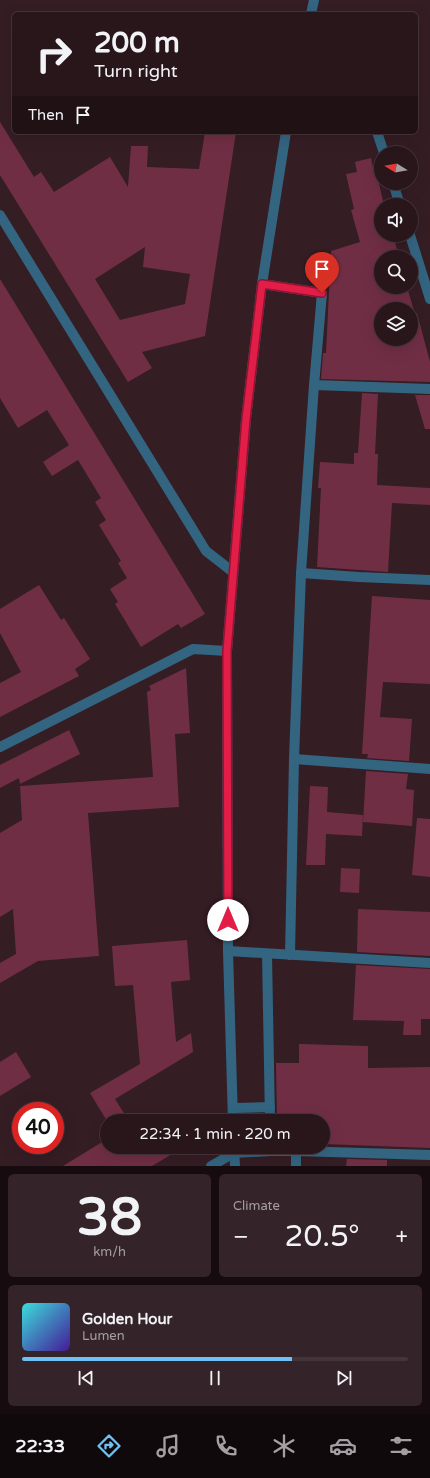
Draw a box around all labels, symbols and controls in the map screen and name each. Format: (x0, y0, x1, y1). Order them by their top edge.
text: 200 m (94, 26, 180, 60)
icon: right (28, 28, 80, 80)
text: Turn right (94, 60, 178, 82)
icon: arrive (72, 104, 94, 126)
text: Then (28, 106, 64, 124)
north arrow (374, 146, 418, 190)
map controls (374, 146, 418, 346)
button: sound (374, 198, 418, 242)
button: search (374, 250, 418, 294)
pin (305, 252, 339, 293)
icon: arrive (311, 258, 333, 280)
button: layers (374, 302, 418, 346)
position arrow (207, 899, 249, 941)
speed limit sign: 40 (12, 1102, 64, 1154)
text: 22:34 · 1 min · 220 m (140, 1125, 290, 1143)
text: 38 (77, 1186, 142, 1249)
text: Climate (233, 1198, 280, 1214)
text: 20.5° (285, 1218, 360, 1255)
text: − (233, 1224, 249, 1250)
text: + (396, 1224, 408, 1250)
text: km/h (93, 1244, 126, 1260)
text: Golden Hour (82, 1310, 172, 1328)
text: Lumen (82, 1328, 125, 1344)
icon: previous (75, 1367, 97, 1389)
icon: pause (204, 1367, 226, 1389)
icon: next (333, 1367, 355, 1389)
icon: directions (95, 1432, 123, 1460)
icon: music (154, 1432, 182, 1460)
icon: phone (212, 1432, 240, 1460)
icon: climate (270, 1432, 298, 1460)
icon: car (329, 1432, 357, 1460)
icon: filters (387, 1432, 415, 1460)
text: 22:33 (15, 1435, 65, 1457)

